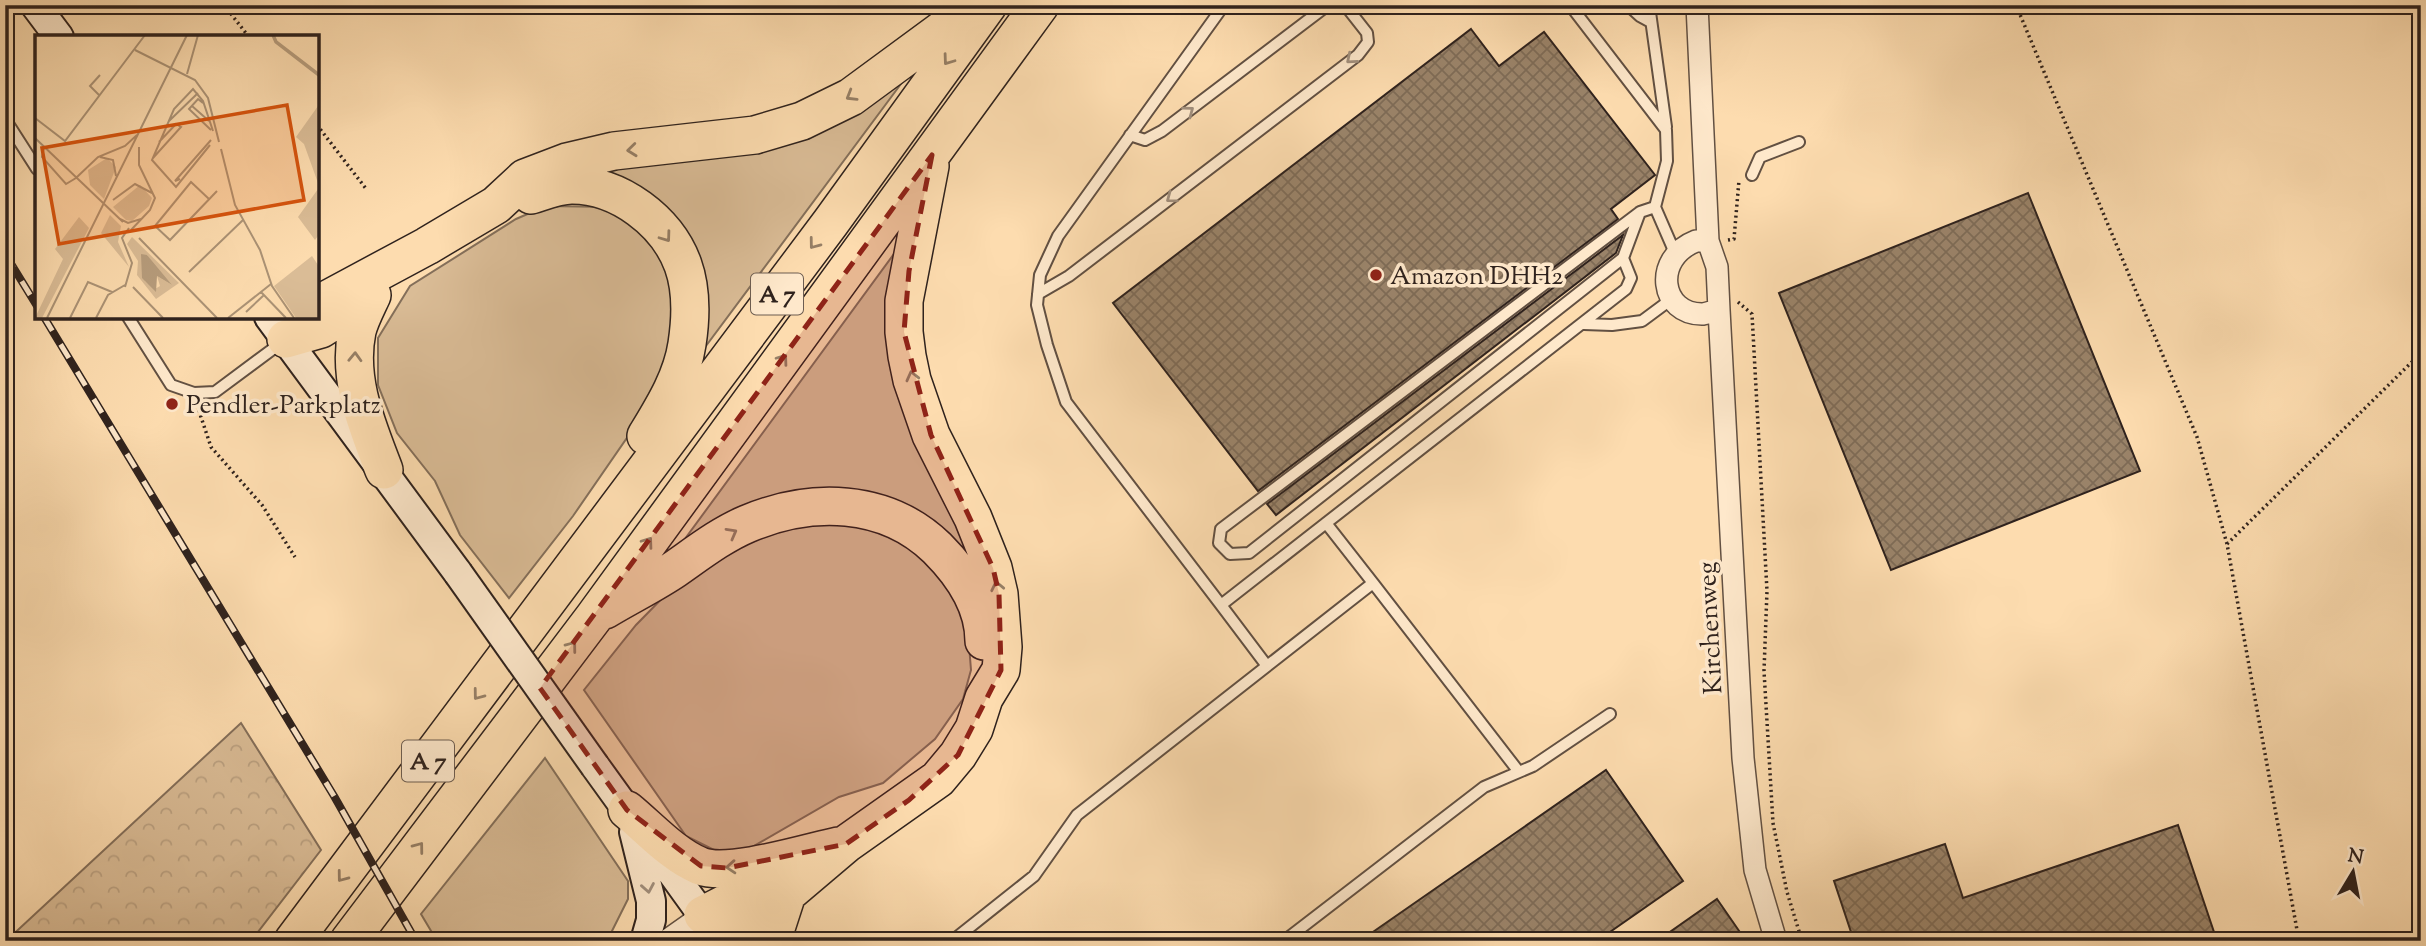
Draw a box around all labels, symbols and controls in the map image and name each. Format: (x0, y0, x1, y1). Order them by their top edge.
inset map (35, 35, 318, 318)
one-way arrow (1347, 51, 1360, 63)
one-way arrow (944, 53, 956, 65)
one-way arrow (845, 87, 858, 100)
one-way arrow (1181, 106, 1194, 119)
one-way arrow (627, 142, 638, 157)
one-way arrow (1166, 189, 1179, 202)
one-way arrow (658, 229, 670, 242)
one-way arrow (810, 236, 823, 249)
place label: Amazon DHH2 (1390, 259, 1563, 296)
marker: Amazon DHH2 (1368, 267, 1384, 283)
road number: A 7 (751, 274, 803, 314)
one-way arrow (348, 352, 363, 363)
one-way arrow (775, 354, 788, 367)
one-way arrow (906, 370, 920, 382)
place label: Pendler-Parkplatz (186, 388, 381, 425)
marker: Pendler-Parkplatz (164, 396, 180, 412)
one-way arrow (724, 527, 737, 541)
one-way arrow (640, 537, 652, 549)
street label: Kirchenweg (1690, 561, 1733, 695)
one-way arrow (990, 580, 1005, 592)
one-way arrow (563, 642, 576, 654)
one-way arrow (474, 687, 486, 700)
road number: A 7 (402, 740, 454, 782)
north arrow (2318, 838, 2388, 908)
one-way arrow (411, 843, 424, 855)
text: N (2346, 843, 2365, 872)
one-way arrow (725, 859, 736, 874)
one-way arrow (337, 869, 350, 882)
one-way arrow (640, 882, 655, 894)

